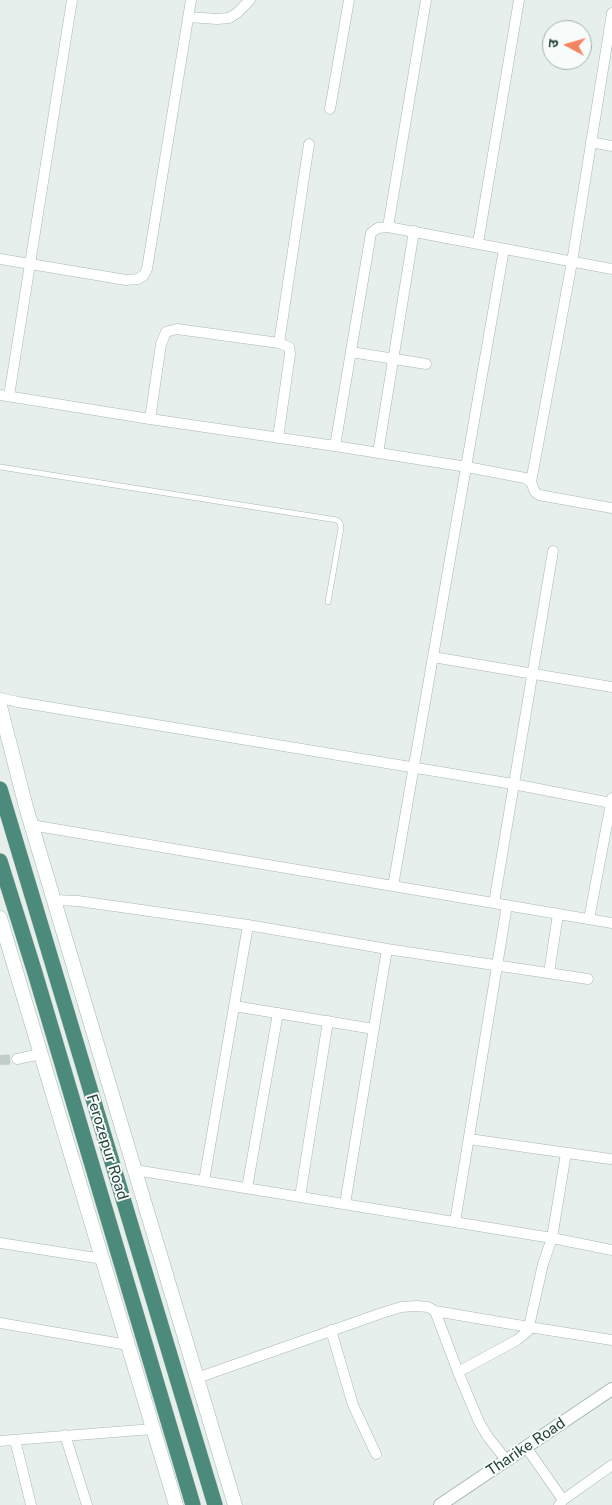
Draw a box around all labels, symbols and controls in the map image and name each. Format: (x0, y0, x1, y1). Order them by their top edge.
north arrow (542, 20, 592, 70)
text: उ (545, 39, 561, 48)
street label: Ferozepur Road (82, 1092, 132, 1202)
street label: Tharike Road (483, 1414, 569, 1480)

